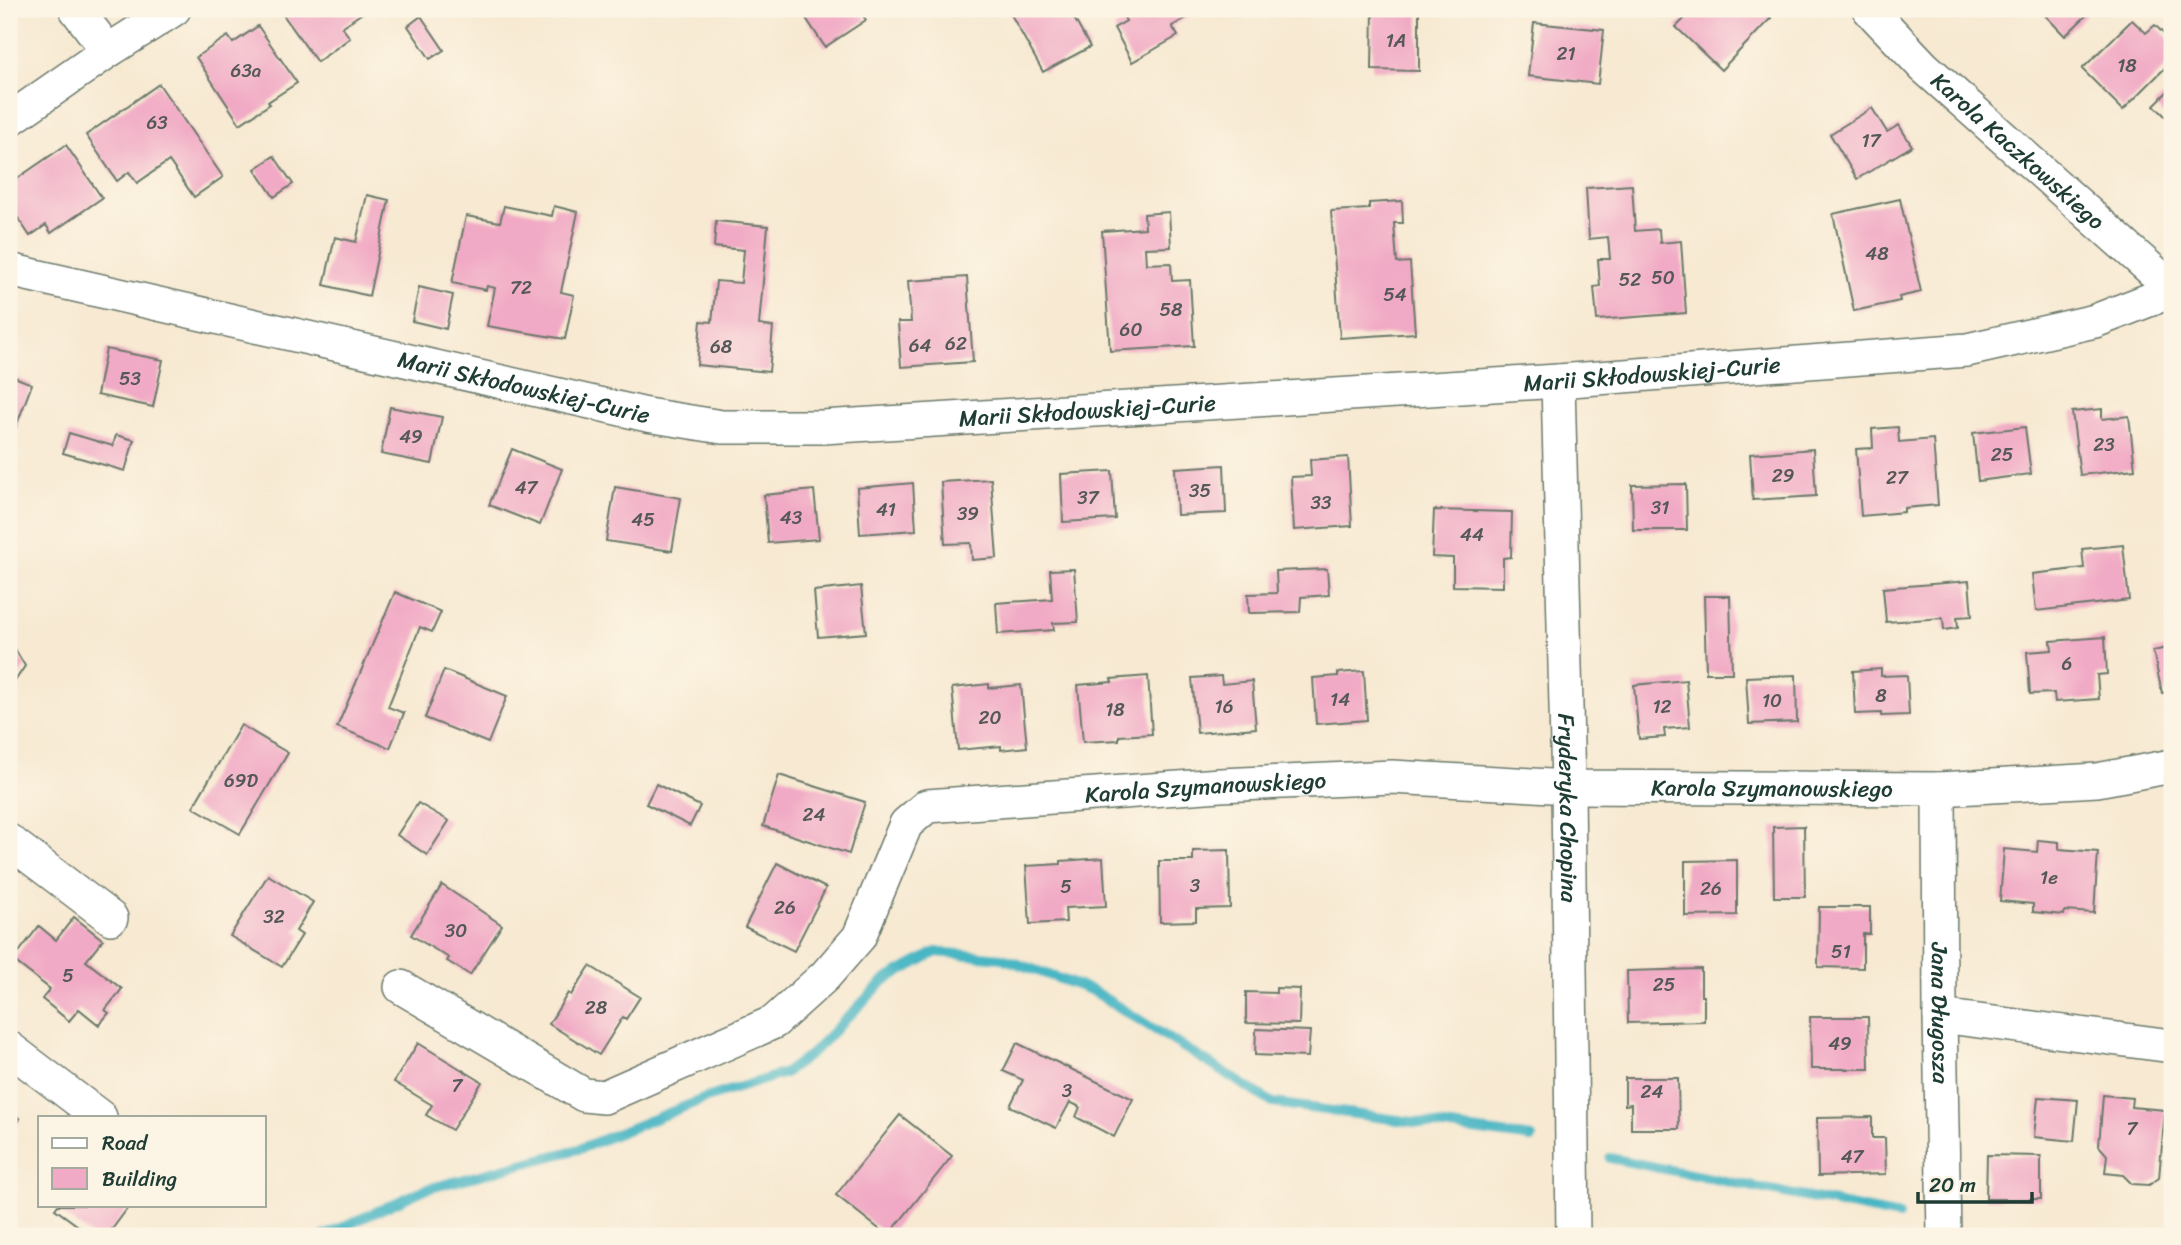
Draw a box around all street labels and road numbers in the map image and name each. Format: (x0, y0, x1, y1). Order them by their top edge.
street label: Karola Kaczkowskiego (1921, 62, 2115, 241)
street label: Marii Skłodowskiej-Curie (394, 339, 654, 436)
street label: Marii Skłodowskiej-Curie (1522, 344, 1782, 404)
street label: Marii Skłodowskiej-Curie (957, 382, 1217, 439)
street label: Fryderyka Chopina (1545, 713, 1589, 903)
street label: Karola Szymanowskiego (1083, 760, 1327, 816)
street label: Karola Szymanowskiego (1651, 767, 1893, 810)
street label: Jana Długosza (1919, 941, 1961, 1084)

